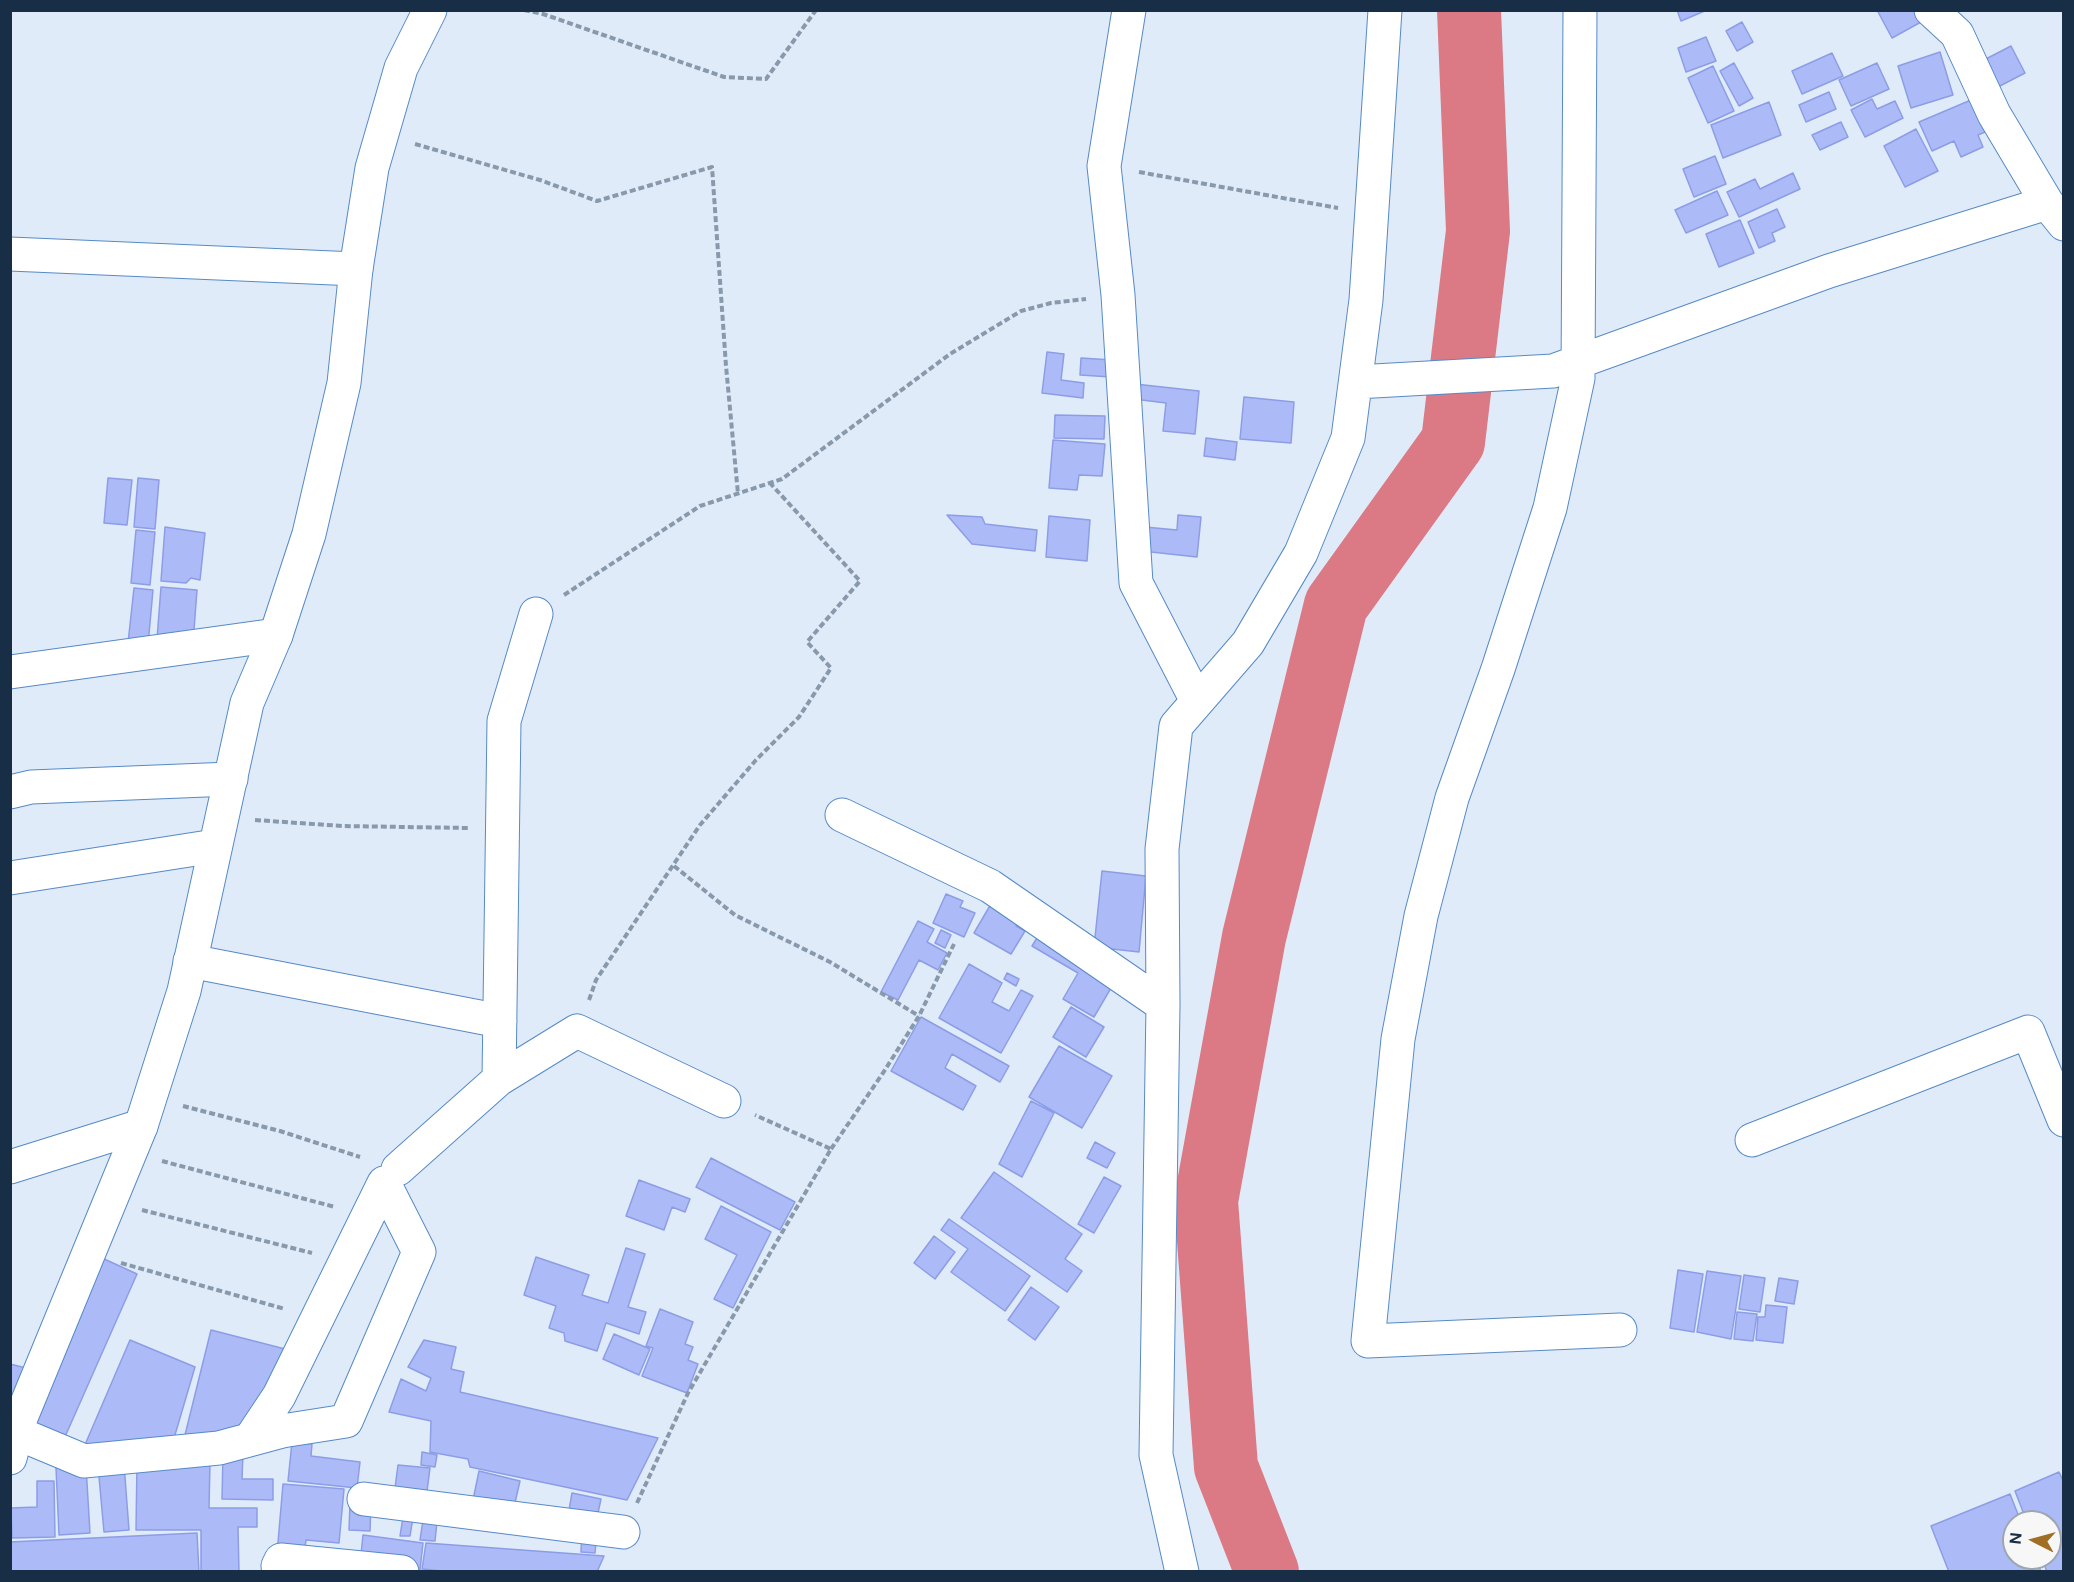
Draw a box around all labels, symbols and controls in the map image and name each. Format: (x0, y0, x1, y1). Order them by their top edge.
north arrow (2002, 1510, 2062, 1570)
text: N (2005, 1531, 2027, 1545)

